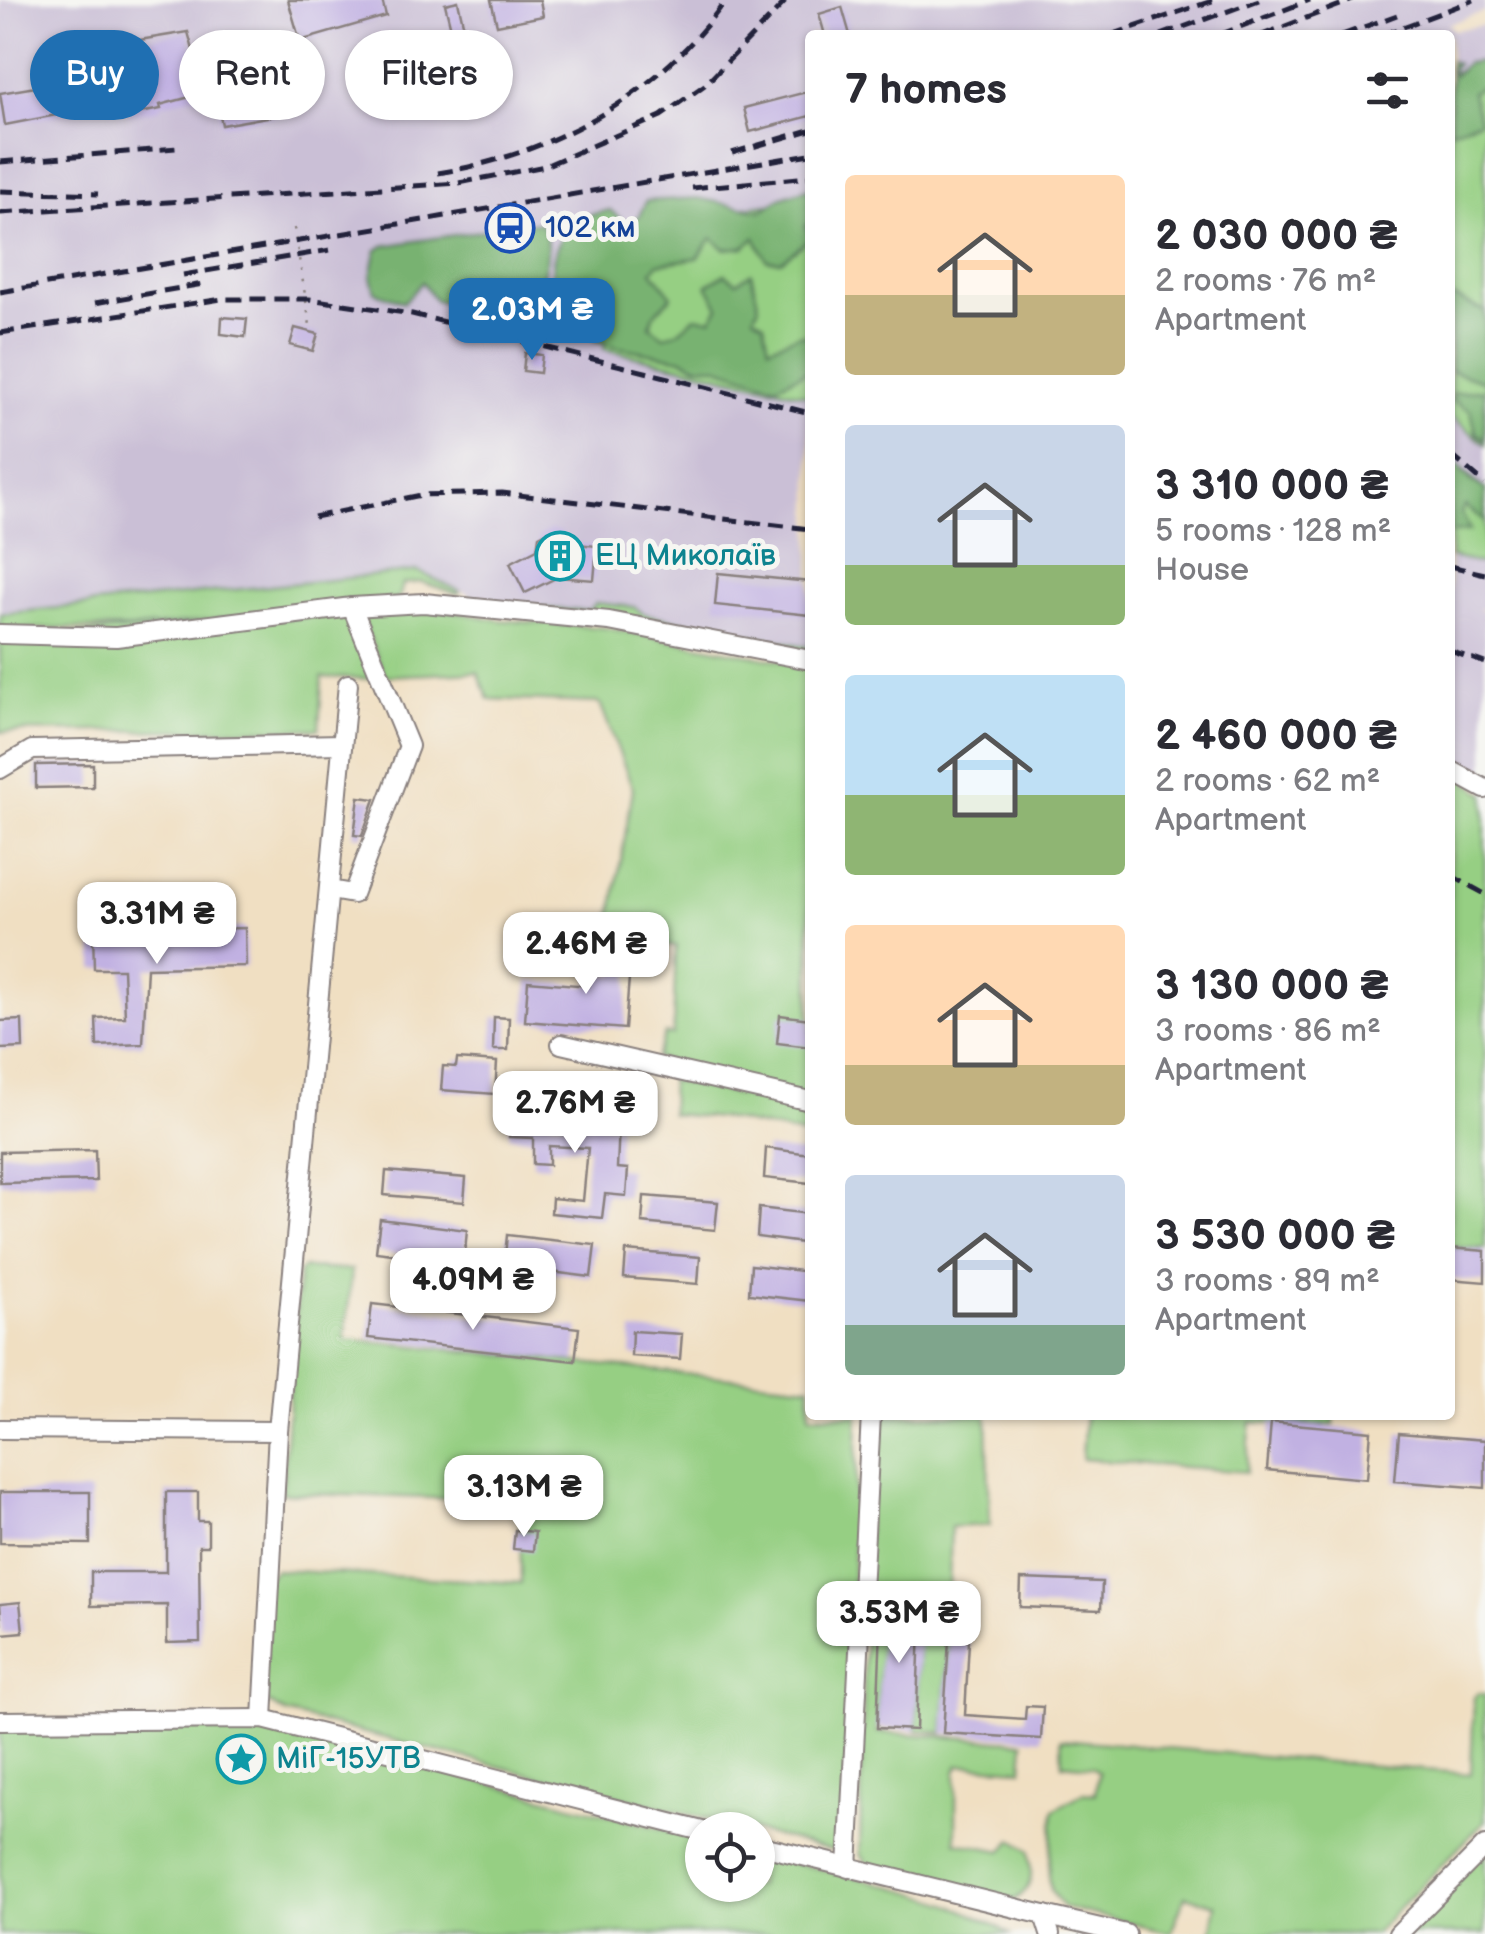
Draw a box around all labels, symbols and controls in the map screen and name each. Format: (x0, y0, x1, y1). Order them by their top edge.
chip: Buy (30, 30, 159, 120)
chip: Rent (179, 30, 325, 120)
chip: Filters (345, 30, 513, 120)
icon: filters (1360, 63, 1415, 118)
text: 7 homes (845, 65, 1007, 116)
station icon: 102 км (484, 202, 536, 254)
place label: 102 км (545, 210, 636, 246)
text: 2 030 000 ₴ (1155, 211, 1398, 262)
icon: home (925, 215, 1045, 335)
text: 2 rooms · 76 m² (1155, 262, 1376, 301)
pin: 2.03M ₴ (440, 278, 624, 363)
text: 2.03M ₴ (471, 291, 593, 330)
text: Apartment (1155, 301, 1306, 340)
text: 3 310 000 ₴ (1155, 461, 1388, 512)
icon: home (925, 465, 1045, 585)
text: 5 rooms · 128 m² (1155, 512, 1391, 551)
building icon: ЕЦ Миколаїв (534, 530, 586, 582)
place label: ЕЦ Миколаїв (595, 538, 776, 574)
text: House (1155, 551, 1249, 590)
text: 2 460 000 ₴ (1155, 711, 1397, 762)
icon: home (925, 715, 1045, 835)
text: 2 rooms · 62 m² (1155, 762, 1380, 801)
text: Apartment (1155, 801, 1306, 840)
pin: 3.31M ₴ (65, 882, 249, 967)
text: 3.31M ₴ (99, 895, 215, 934)
pin: 2.46M ₴ (494, 912, 678, 997)
text: 2.46M ₴ (525, 925, 647, 964)
text: 3 130 000 ₴ (1155, 961, 1388, 1012)
icon: home (925, 965, 1045, 1085)
text: 3 rooms · 86 m² (1155, 1012, 1381, 1051)
text: Apartment (1155, 1051, 1306, 1090)
pin: 2.76M ₴ (483, 1071, 667, 1156)
text: 2.76M ₴ (515, 1084, 635, 1123)
text: 3 530 000 ₴ (1155, 1211, 1395, 1262)
icon: home (925, 1215, 1045, 1335)
pin: 4.09M ₴ (381, 1248, 565, 1333)
text: 4.09M ₴ (412, 1261, 534, 1300)
text: 3 rooms · 89 m² (1155, 1262, 1380, 1301)
text: Apartment (1155, 1301, 1306, 1340)
pin: 3.13M ₴ (432, 1455, 616, 1540)
text: 3.13M ₴ (466, 1468, 582, 1507)
pin: 3.53M ₴ (807, 1581, 991, 1666)
text: 3.53M ₴ (839, 1594, 959, 1633)
place icon: МіГ-15УТВ (215, 1733, 267, 1785)
place label: МіГ-15УТВ (276, 1741, 421, 1777)
map controls (685, 1812, 775, 1902)
button: locate (685, 1812, 775, 1902)

